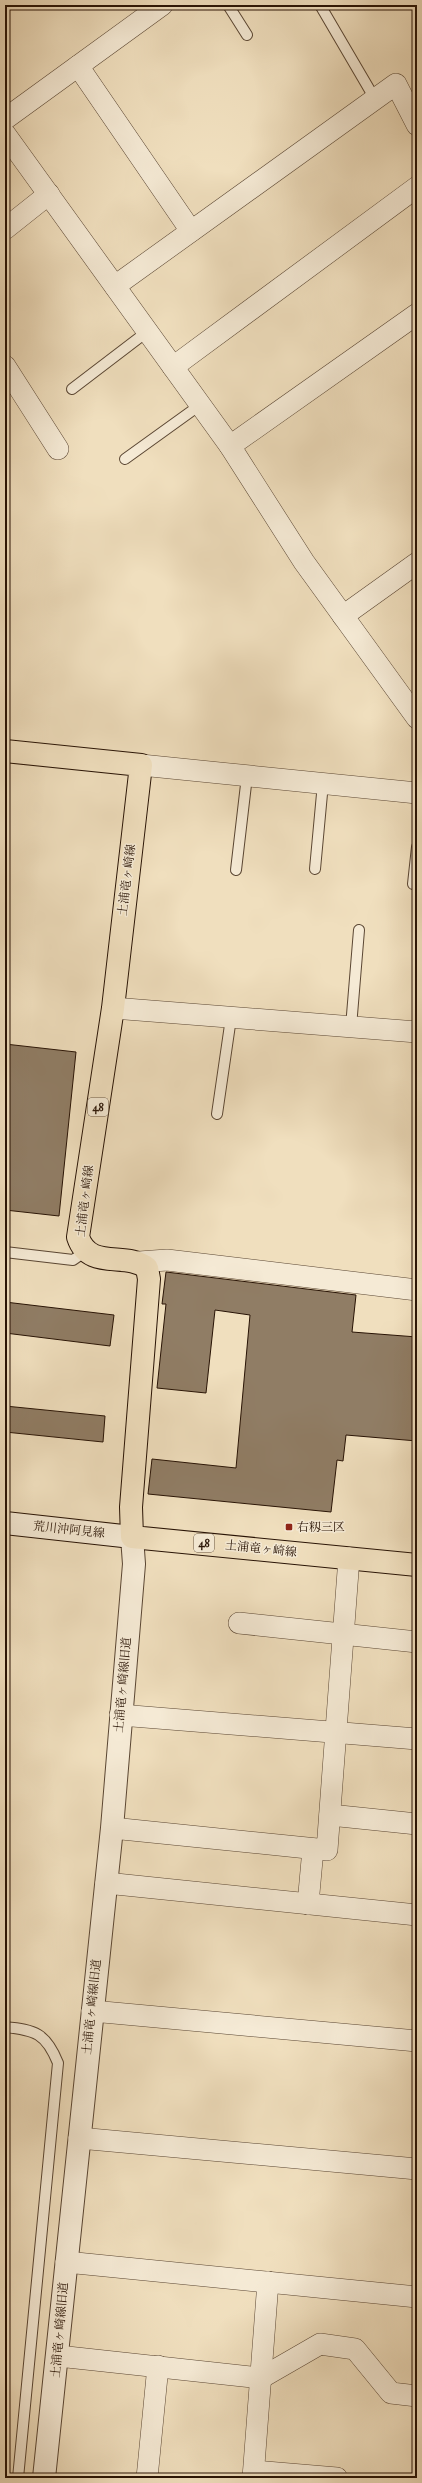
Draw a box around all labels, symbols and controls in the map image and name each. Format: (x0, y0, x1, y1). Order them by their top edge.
street label: 土浦竜ヶ崎線 (115, 843, 139, 917)
road number: 48 (88, 1098, 108, 1116)
street label: 土浦竜ヶ崎線 (73, 1164, 97, 1238)
street label: 荒川沖阿見線 (32, 1519, 106, 1541)
place label: 右籾三区 (297, 1520, 345, 1535)
marker: 右籾三区 (284, 1522, 294, 1532)
road number: 48 (194, 1534, 214, 1552)
street label: 土浦竜ヶ崎線 (224, 1538, 298, 1560)
street label: 土浦竜ヶ崎線旧道 (111, 1637, 135, 1733)
street label: 土浦竜ヶ崎線旧道 (80, 1958, 104, 2056)
street label: 土浦竜ヶ崎線旧道 (48, 2282, 72, 2378)

